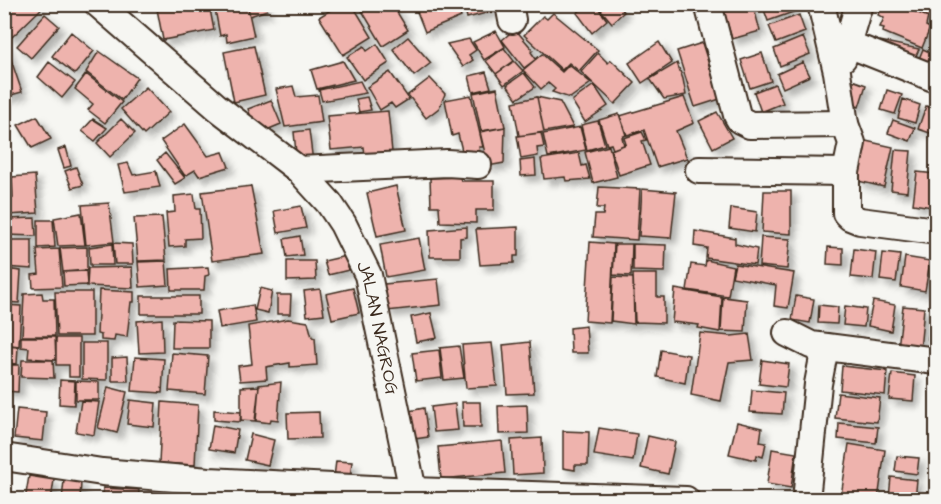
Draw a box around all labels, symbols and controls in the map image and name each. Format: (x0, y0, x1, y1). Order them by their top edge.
street label: JALAN NAGROG (350, 256, 405, 397)

